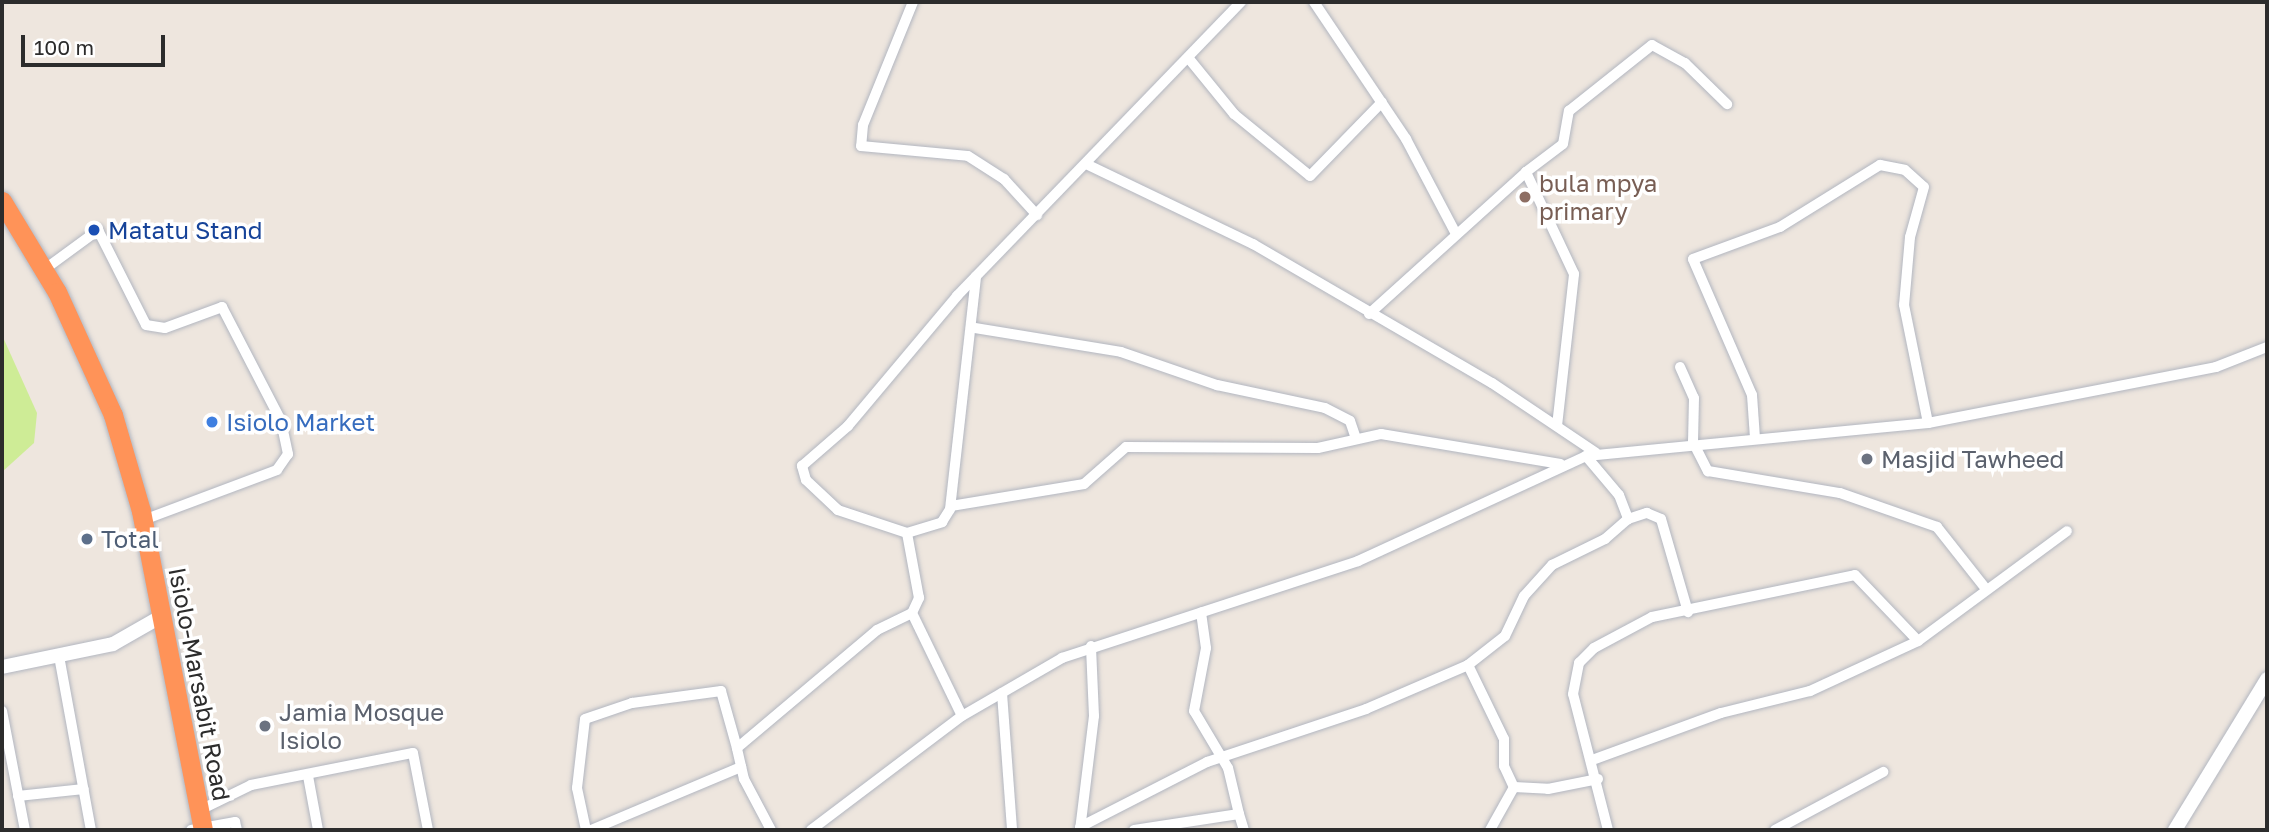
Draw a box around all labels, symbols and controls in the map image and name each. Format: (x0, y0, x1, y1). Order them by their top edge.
scale bar (24, 21, 168, 65)
text: 100 m (34, 34, 94, 60)
place label: bula mpya primary (1539, 169, 1657, 225)
marker: bula mpya primary (1517, 189, 1533, 205)
place label: Matatu Stand (108, 216, 263, 244)
marker: Matatu Stand (86, 222, 102, 238)
place label: Isiolo Market (226, 408, 375, 436)
marker: Isiolo Market (204, 414, 220, 430)
place label: Masjid Tawheed (1881, 445, 2064, 473)
marker: Masjid Tawheed (1859, 451, 1875, 467)
place label: Total (101, 525, 159, 553)
marker: Total (79, 531, 95, 547)
street label: Isiolo-Marsabit Road (163, 565, 237, 803)
place label: Jamia Mosque Isiolo (279, 698, 444, 754)
marker: Jamia Mosque Isiolo (257, 718, 273, 734)

